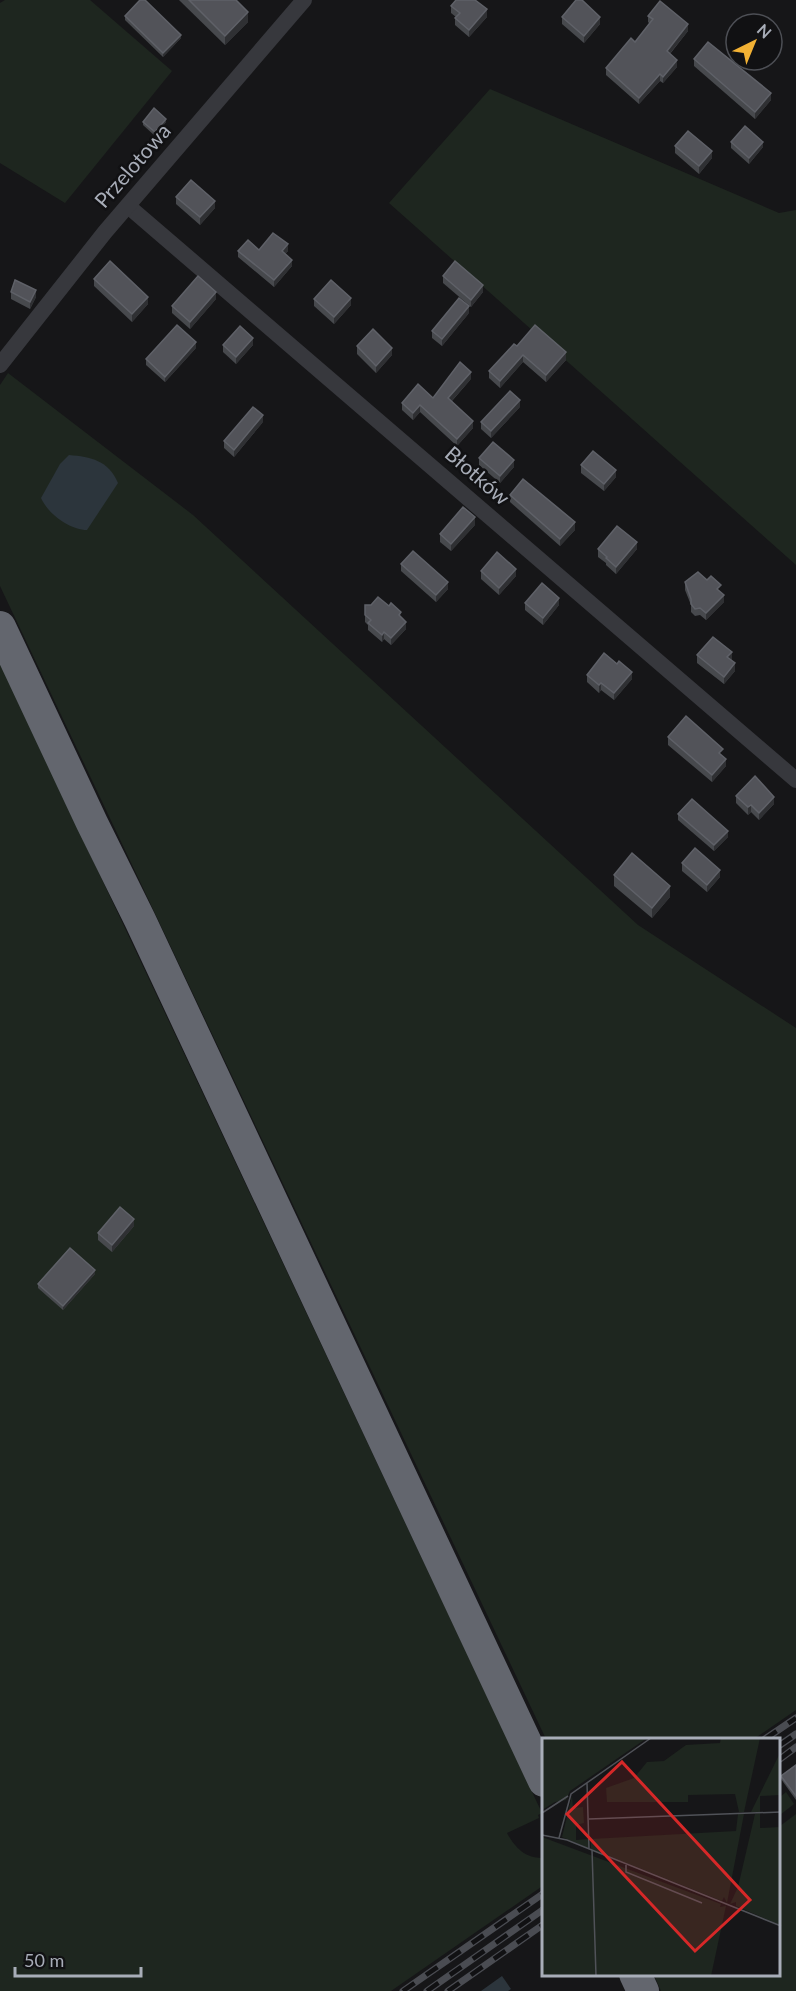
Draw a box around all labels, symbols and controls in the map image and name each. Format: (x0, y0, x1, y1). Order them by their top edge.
north arrow (724, 12, 784, 72)
text: N (754, 20, 776, 42)
street label: Przelotowa (89, 118, 175, 212)
street label: Błotków (441, 440, 516, 510)
inset map (542, 1738, 781, 1976)
scale bar (15, 1940, 141, 1978)
text: 50 m (24, 1949, 64, 1971)

